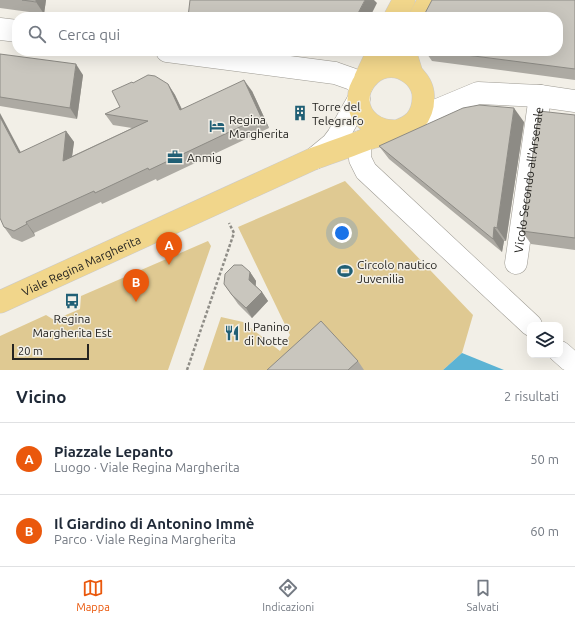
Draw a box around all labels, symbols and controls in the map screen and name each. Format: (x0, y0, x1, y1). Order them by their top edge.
search box (12, 12, 563, 56)
icon: search (26, 23, 48, 45)
text: Cerca qui (58, 26, 120, 43)
place label: Torre del Telegrafo (312, 100, 364, 127)
building icon: Torre del Telegrafo (291, 104, 309, 122)
street label: Vicolo Secondo all'Arsenale (511, 106, 545, 254)
place label: Regina Margherita (229, 113, 289, 140)
hotel icon: Regina Margherita (208, 117, 226, 135)
office icon: Anmig (166, 148, 184, 166)
place label: Anmig (187, 151, 222, 164)
your location (332, 223, 352, 243)
street label: Viale Regina Margherita (19, 232, 142, 298)
pin: A (156, 232, 182, 265)
place label: Circolo nautico Juvenilia (357, 258, 437, 285)
sports icon: Circolo nautico Juvenilia (336, 262, 354, 280)
pin: B (123, 269, 149, 302)
bus stop icon: Regina Margherita Est (63, 292, 81, 310)
place label: Regina Margherita Est (32, 312, 112, 339)
place label: Il Panino di Notte (244, 320, 290, 347)
map controls (527, 322, 563, 358)
button: layers (527, 322, 563, 358)
restaurant icon: Il Panino di Notte (223, 324, 241, 342)
scale bar (12, 342, 89, 361)
text: 20 m (18, 345, 42, 357)
text: Vicino (16, 387, 66, 406)
text: 2 risultati (504, 389, 559, 403)
text: Piazzale Lepanto (54, 443, 173, 460)
text: A (24, 452, 34, 466)
text: 50 m (530, 452, 559, 466)
text: Luogo · Viale Regina Margherita (54, 460, 240, 474)
text: Il Giardino di Antonino Immè (54, 515, 255, 532)
text: B (25, 524, 33, 538)
text: 60 m (530, 524, 559, 538)
text: Parco · Viale Regina Margherita (54, 532, 236, 546)
tab: Mappa (76, 577, 110, 613)
tab: Indicazioni (262, 577, 314, 613)
tab: Salvati (467, 577, 499, 613)

